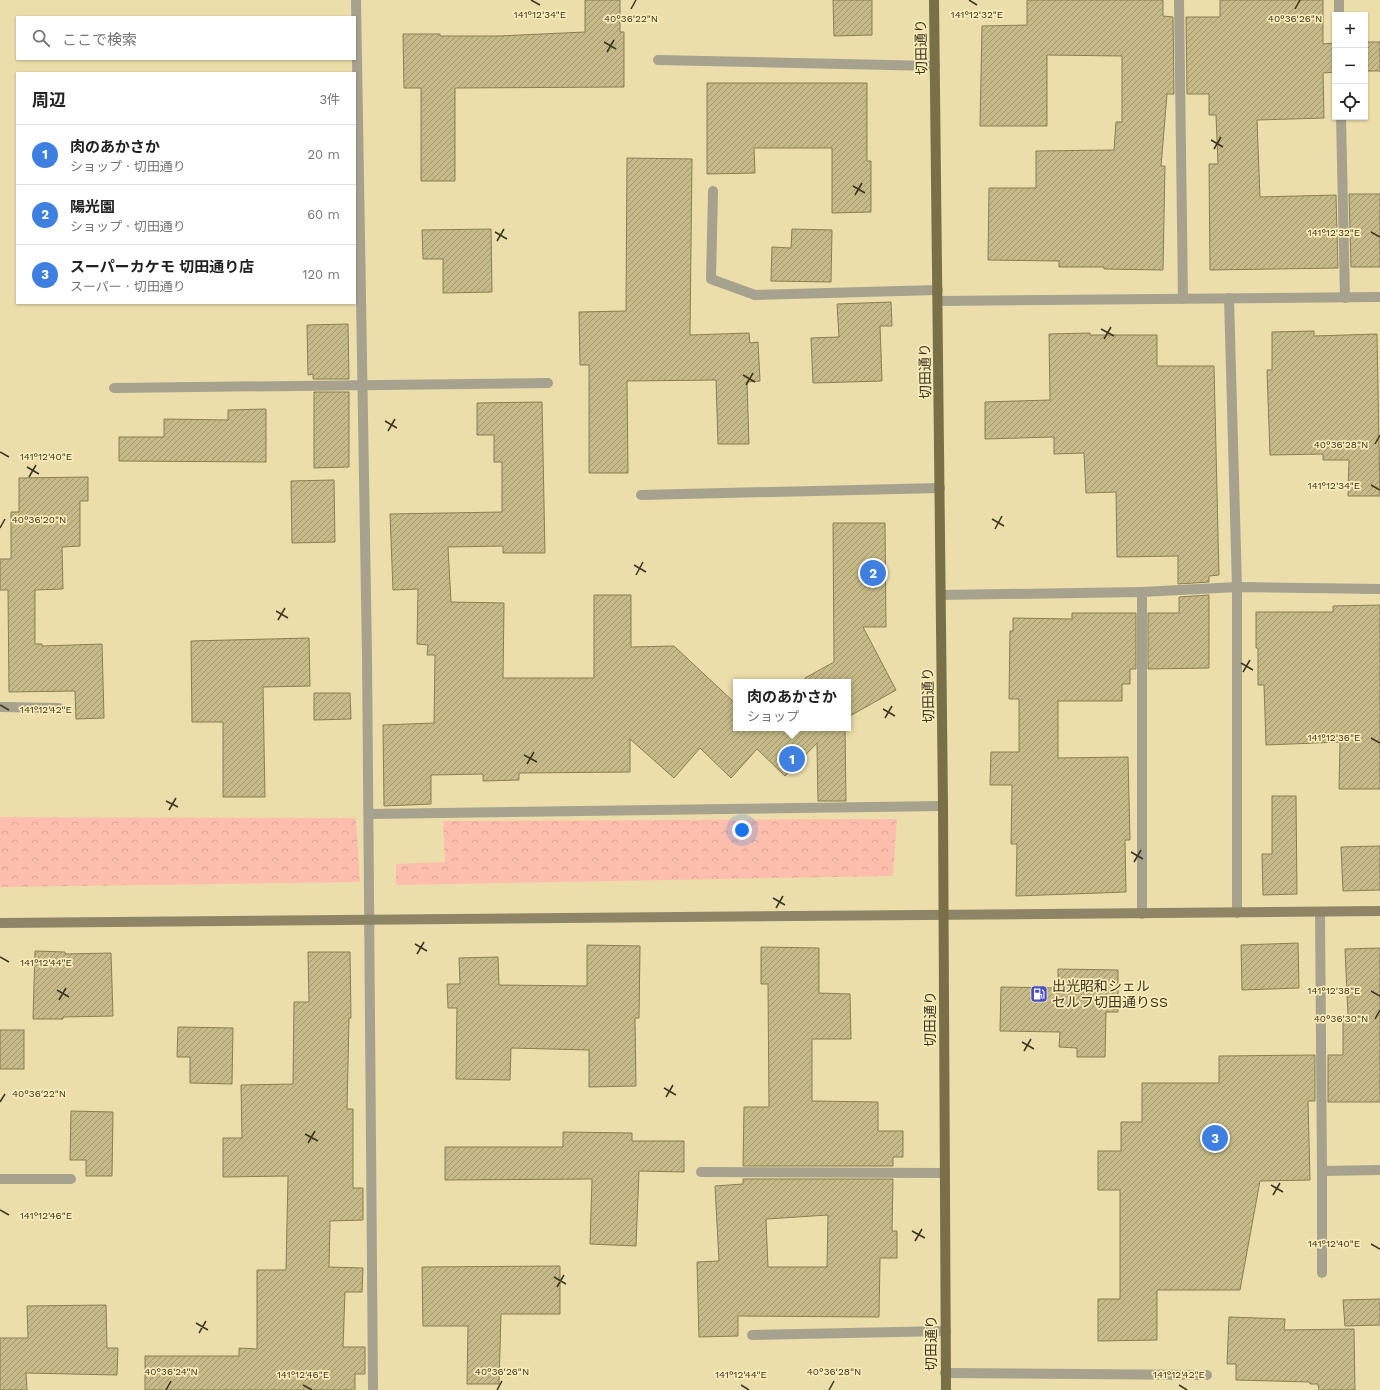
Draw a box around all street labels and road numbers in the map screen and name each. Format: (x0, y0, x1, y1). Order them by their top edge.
street label: 切田通り (913, 19, 929, 75)
street label: 切田通り (917, 343, 933, 399)
street label: 切田通り (920, 667, 936, 723)
street label: 切田通り (922, 991, 938, 1047)
street label: 切田通り (923, 1315, 939, 1371)

